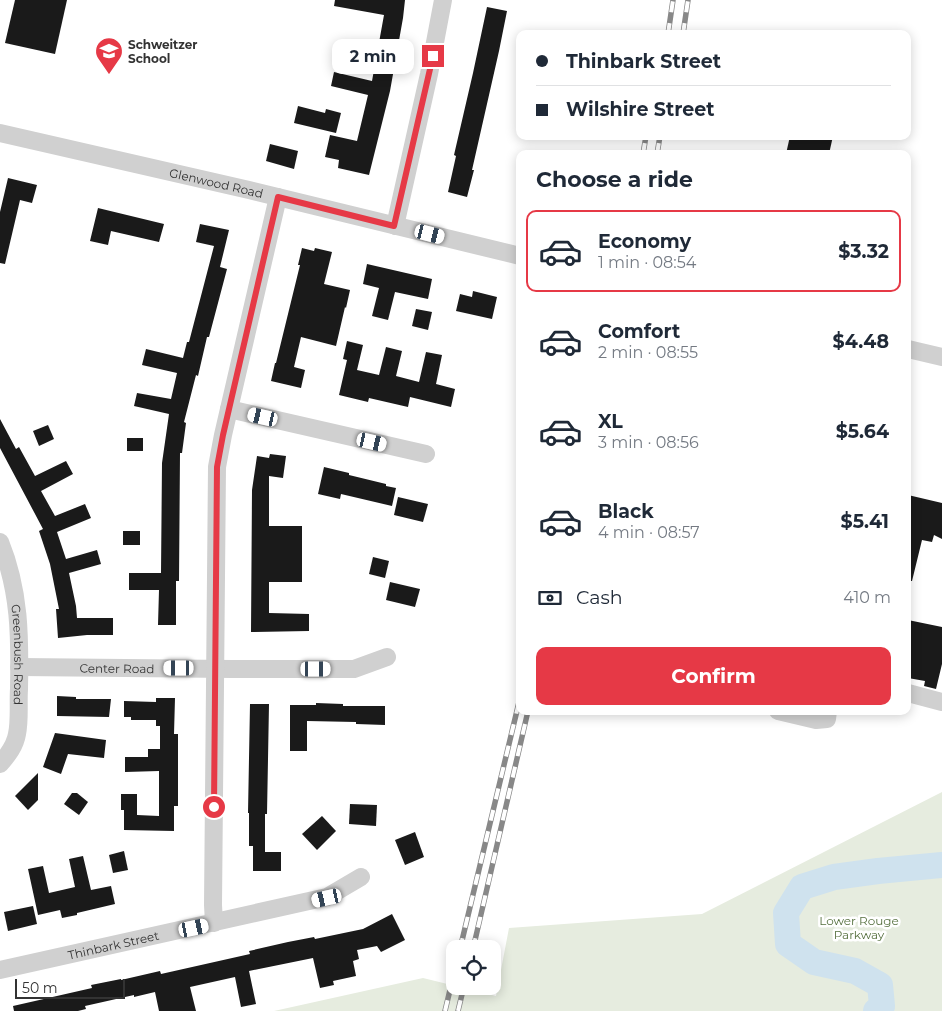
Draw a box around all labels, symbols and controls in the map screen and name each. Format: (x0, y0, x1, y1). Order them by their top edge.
school or university icon: Schweitzer School (94, 36, 124, 75)
place label: Schweitzer School (128, 37, 198, 66)
callout: 2 min (333, 38, 416, 74)
route end (422, 45, 444, 67)
text: 2 min (350, 47, 396, 66)
text: Thinbark Street (566, 50, 721, 73)
text: Wilshire Street (566, 98, 714, 121)
street label: Glenwood Road (168, 165, 265, 201)
text: Choose a ride (536, 166, 693, 193)
car (413, 223, 446, 245)
icon: car (538, 229, 583, 274)
text: Economy (598, 230, 691, 253)
text: $3.32 (838, 240, 889, 263)
text: 1 min · 08:54 (598, 253, 696, 272)
icon: car (538, 319, 583, 364)
text: Comfort (598, 320, 680, 343)
text: $4.48 (832, 330, 889, 353)
text: 2 min · 08:55 (598, 343, 698, 362)
car (246, 406, 279, 428)
icon: car (538, 409, 583, 454)
text: XL (598, 410, 623, 433)
text: $5.64 (836, 420, 889, 443)
car (355, 431, 388, 453)
text: 3 min · 08:56 (598, 433, 699, 452)
icon: car (538, 499, 583, 544)
text: Black (598, 500, 654, 523)
text: $5.41 (841, 510, 889, 533)
text: 4 min · 08:57 (598, 523, 700, 542)
icon: cash (536, 584, 564, 612)
text: Cash (576, 586, 623, 609)
text: 410 m (843, 588, 891, 607)
street label: Greenbush Road (9, 603, 27, 705)
button: Confirm (536, 647, 891, 705)
street label: Center Road (79, 660, 155, 676)
car (164, 661, 194, 676)
car (301, 662, 331, 677)
route start (203, 796, 225, 818)
car (310, 887, 343, 909)
park label: Lower Rouge Parkway (819, 913, 899, 942)
car (177, 918, 210, 938)
street label: Thinbark Street (66, 927, 160, 962)
map controls (446, 940, 501, 995)
button: locate (446, 940, 501, 995)
scale bar (15, 976, 125, 999)
text: 50 m (22, 979, 58, 997)

